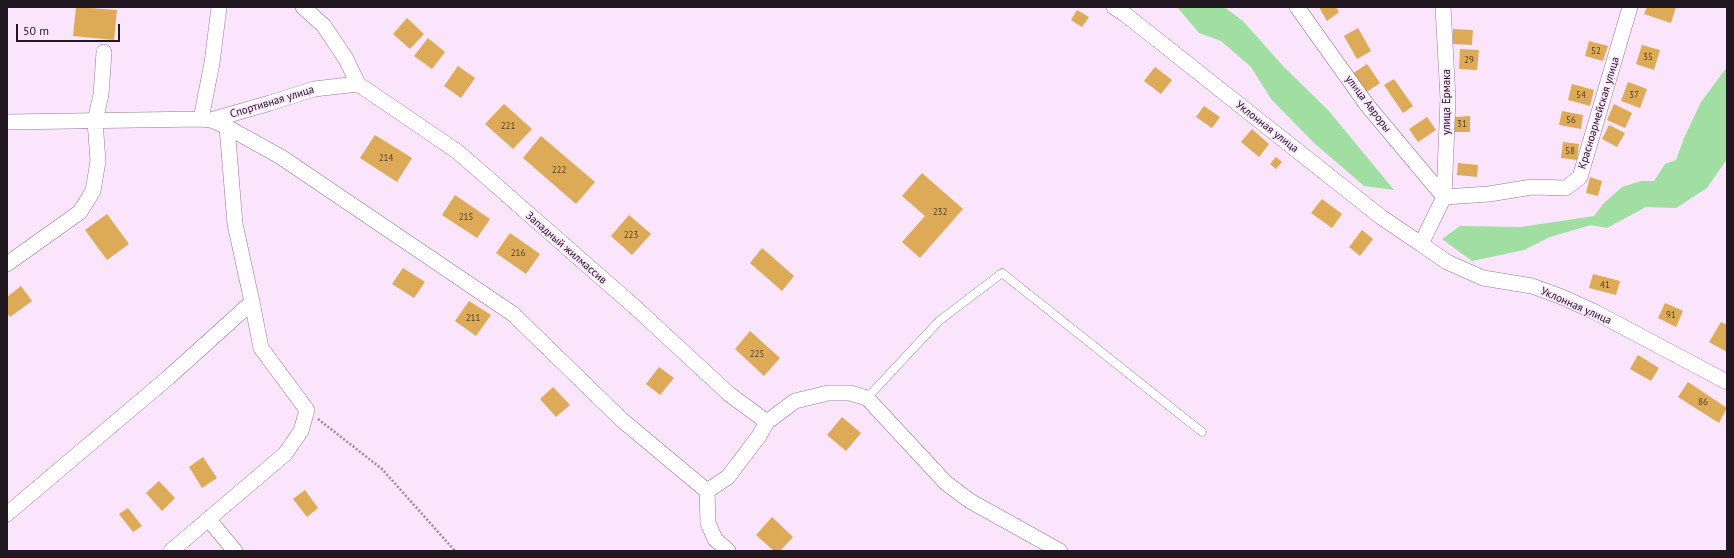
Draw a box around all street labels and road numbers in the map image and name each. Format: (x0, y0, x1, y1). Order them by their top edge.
street label: Красноармейская улица (1576, 55, 1622, 171)
street label: улица Ермака (1440, 69, 1454, 135)
street label: улица Авроры (1342, 73, 1394, 135)
street label: Спортивная улица (228, 83, 316, 121)
street label: Уклонная улица (1233, 98, 1301, 156)
street label: Западный жилмассив (523, 209, 609, 287)
street label: Уклонная улица (1539, 285, 1613, 327)

